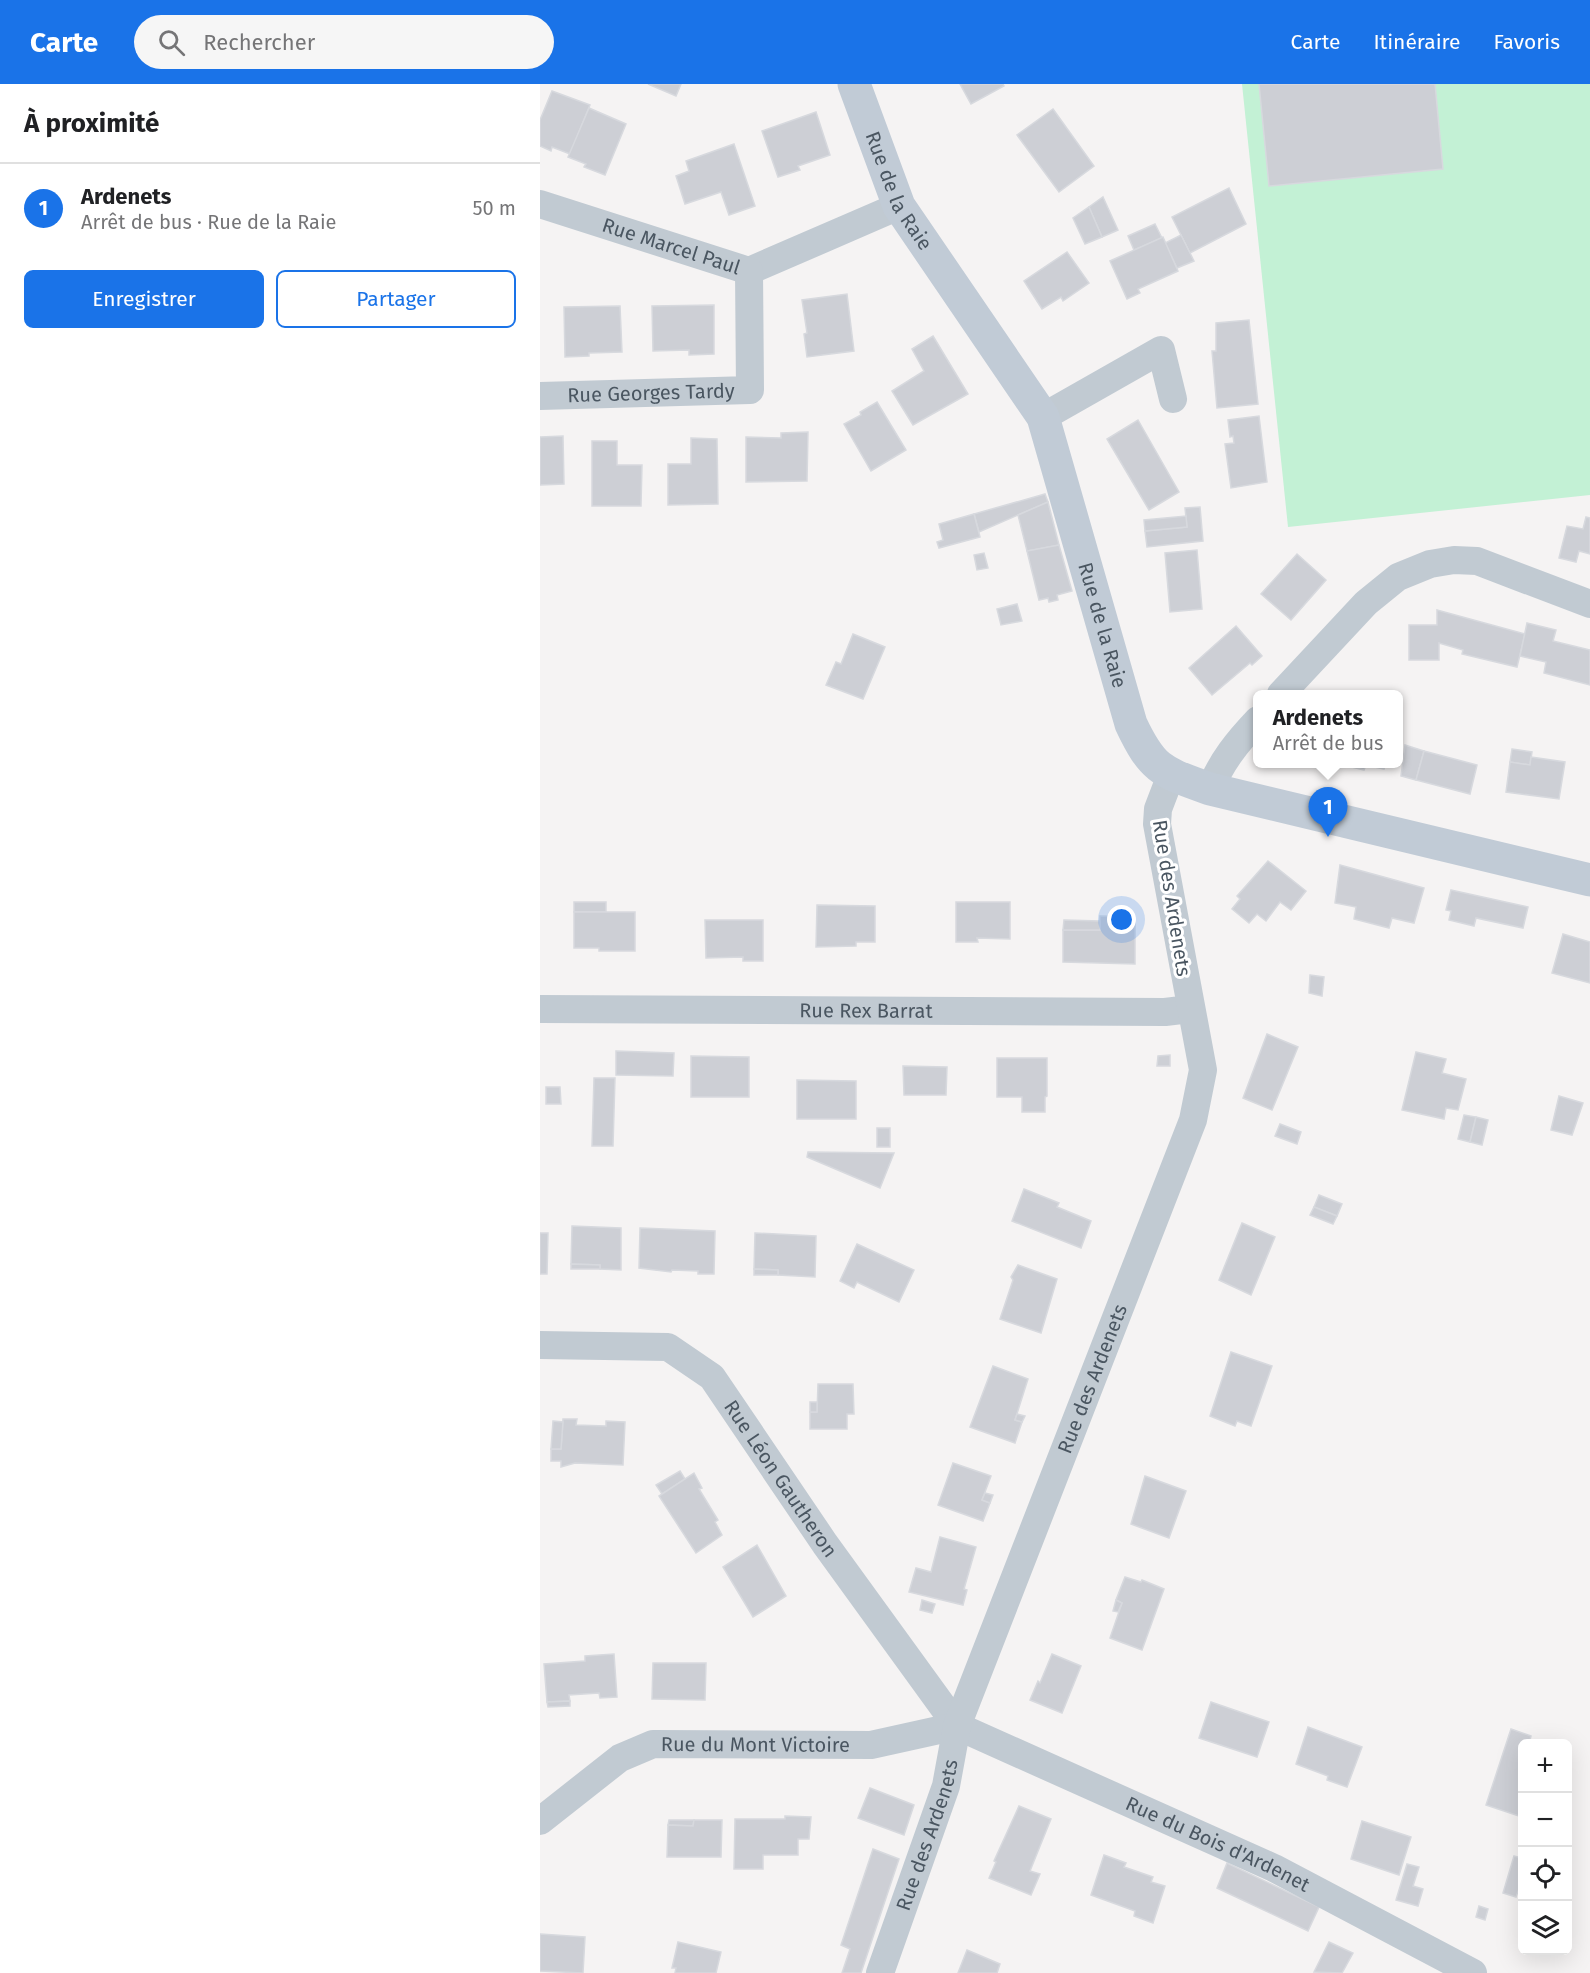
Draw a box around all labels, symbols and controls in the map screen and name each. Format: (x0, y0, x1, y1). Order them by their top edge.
search box (134, 15, 554, 69)
text: Carte (30, 26, 98, 59)
icon: search (155, 26, 188, 59)
text: Rechercher (203, 29, 315, 56)
text: Carte (1291, 29, 1340, 55)
text: Itinéraire (1373, 29, 1460, 55)
text: Favoris (1493, 29, 1560, 55)
text: À proximité (24, 108, 159, 139)
street label: Rue de la Raie (860, 128, 937, 255)
text: Ardenets (81, 183, 171, 210)
text: 1 (39, 196, 48, 220)
text: 50 m (472, 196, 516, 220)
text: Arrêt de bus · Rue de la Raie (81, 210, 337, 234)
street label: Rue Marcel Paul (599, 213, 744, 280)
button: Enregistrer (24, 270, 264, 328)
button: Partager (276, 270, 516, 328)
street label: Rue Georges Tardy (567, 378, 735, 407)
street label: Rue de la Raie (1073, 560, 1132, 691)
popup (1253, 690, 1403, 768)
text: Ardenets (1273, 704, 1363, 731)
text: Arrêt de bus (1273, 731, 1383, 755)
pin: 1 (1308, 788, 1348, 837)
street label: Rue des Ardenets (1148, 818, 1196, 978)
your location (1107, 905, 1136, 934)
street label: Rue Rex Barrat (799, 998, 934, 1023)
street label: Rue des Ardenets (1052, 1301, 1132, 1457)
street label: Rue Léon Gautheron (719, 1395, 843, 1562)
street label: Rue du Mont Victoire (661, 1732, 850, 1757)
map controls (1518, 1739, 1572, 1955)
button: + (1518, 1739, 1572, 1793)
street label: Rue des Ardenets (891, 1757, 963, 1914)
street label: Rue du Bois d'Ardenet (1122, 1791, 1315, 1897)
button: − (1518, 1793, 1572, 1847)
button: locate (1518, 1847, 1572, 1901)
button: layers (1518, 1901, 1572, 1955)

